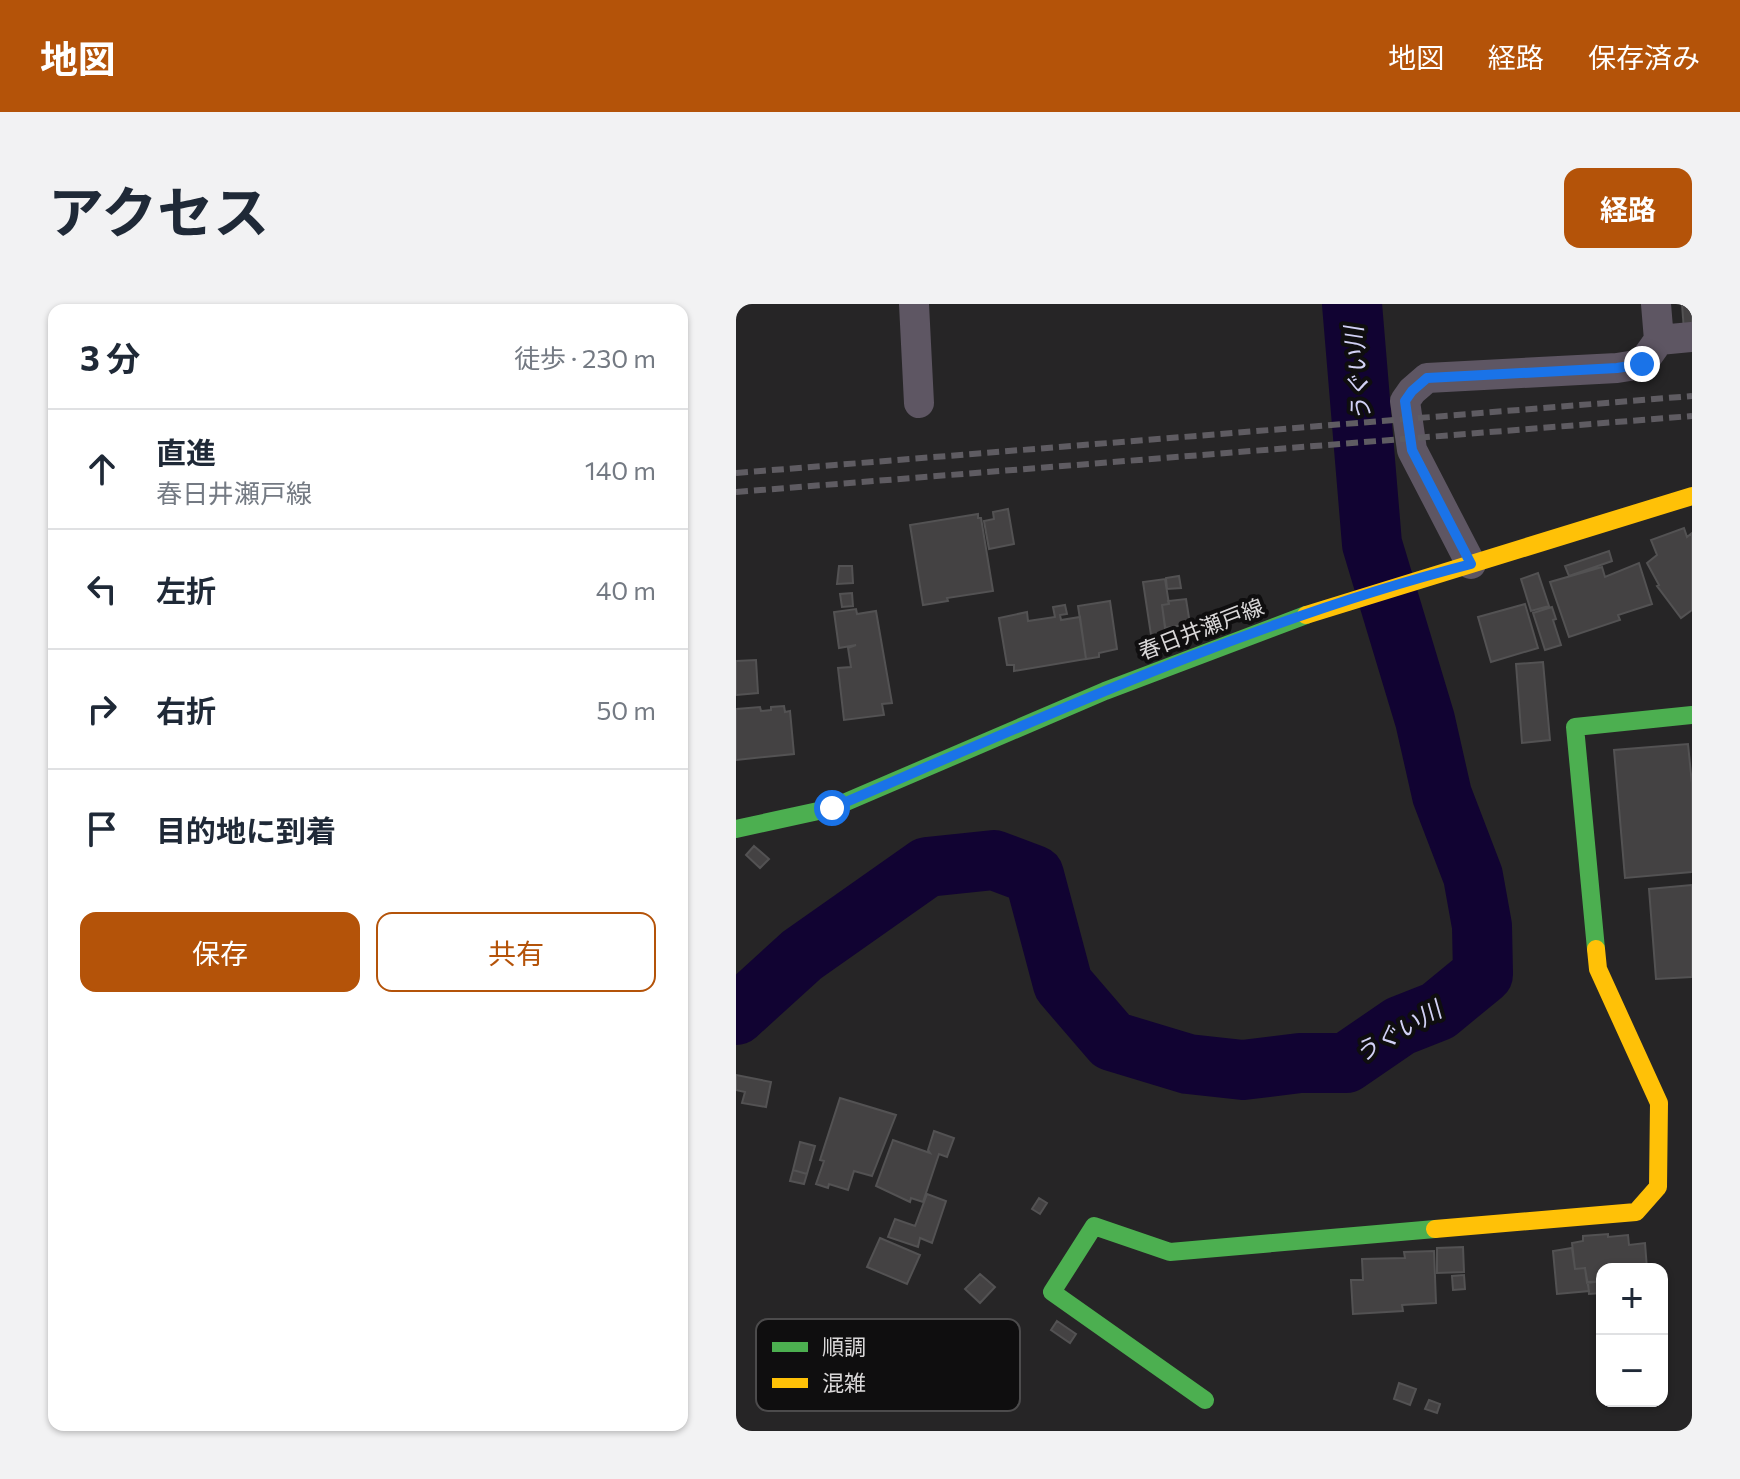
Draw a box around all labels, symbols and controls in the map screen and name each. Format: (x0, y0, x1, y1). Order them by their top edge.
text: 地図 (40, 34, 116, 81)
text: 地図 (1388, 40, 1444, 74)
text: 経路 (1488, 40, 1544, 74)
text: 保存済み (1588, 40, 1700, 74)
button: 経路 (1564, 168, 1692, 248)
text: アクセス (48, 176, 269, 245)
water label: うぐい川 (1338, 322, 1375, 423)
text: 3 分 (80, 336, 140, 378)
text: 徒歩 · 230 m (514, 342, 656, 373)
route end (1624, 346, 1660, 382)
text: 直進 (156, 433, 216, 470)
icon: ahead (80, 447, 124, 491)
text: 140 m (585, 454, 656, 485)
text: 春日井瀬戸線 (156, 477, 312, 508)
icon: left (80, 567, 124, 611)
text: 左折 (156, 571, 216, 608)
text: 40 m (596, 574, 656, 605)
street label: 春日井瀬戸線 (1134, 592, 1267, 665)
icon: right (80, 687, 124, 731)
text: 右折 (156, 691, 216, 728)
text: 50 m (596, 694, 656, 725)
route start (814, 790, 850, 826)
icon: arrive (80, 807, 124, 851)
text: 目的地に到着 (156, 811, 336, 848)
button: 保存 (80, 912, 360, 992)
button: 共有 (376, 912, 656, 992)
water label: うぐい川 (1348, 993, 1449, 1067)
map controls (1596, 1263, 1668, 1407)
button: + (1596, 1263, 1668, 1335)
legend (756, 1319, 1020, 1411)
text: 順調 (822, 1333, 866, 1360)
button: − (1596, 1335, 1668, 1407)
text: 混雑 (822, 1369, 866, 1396)

